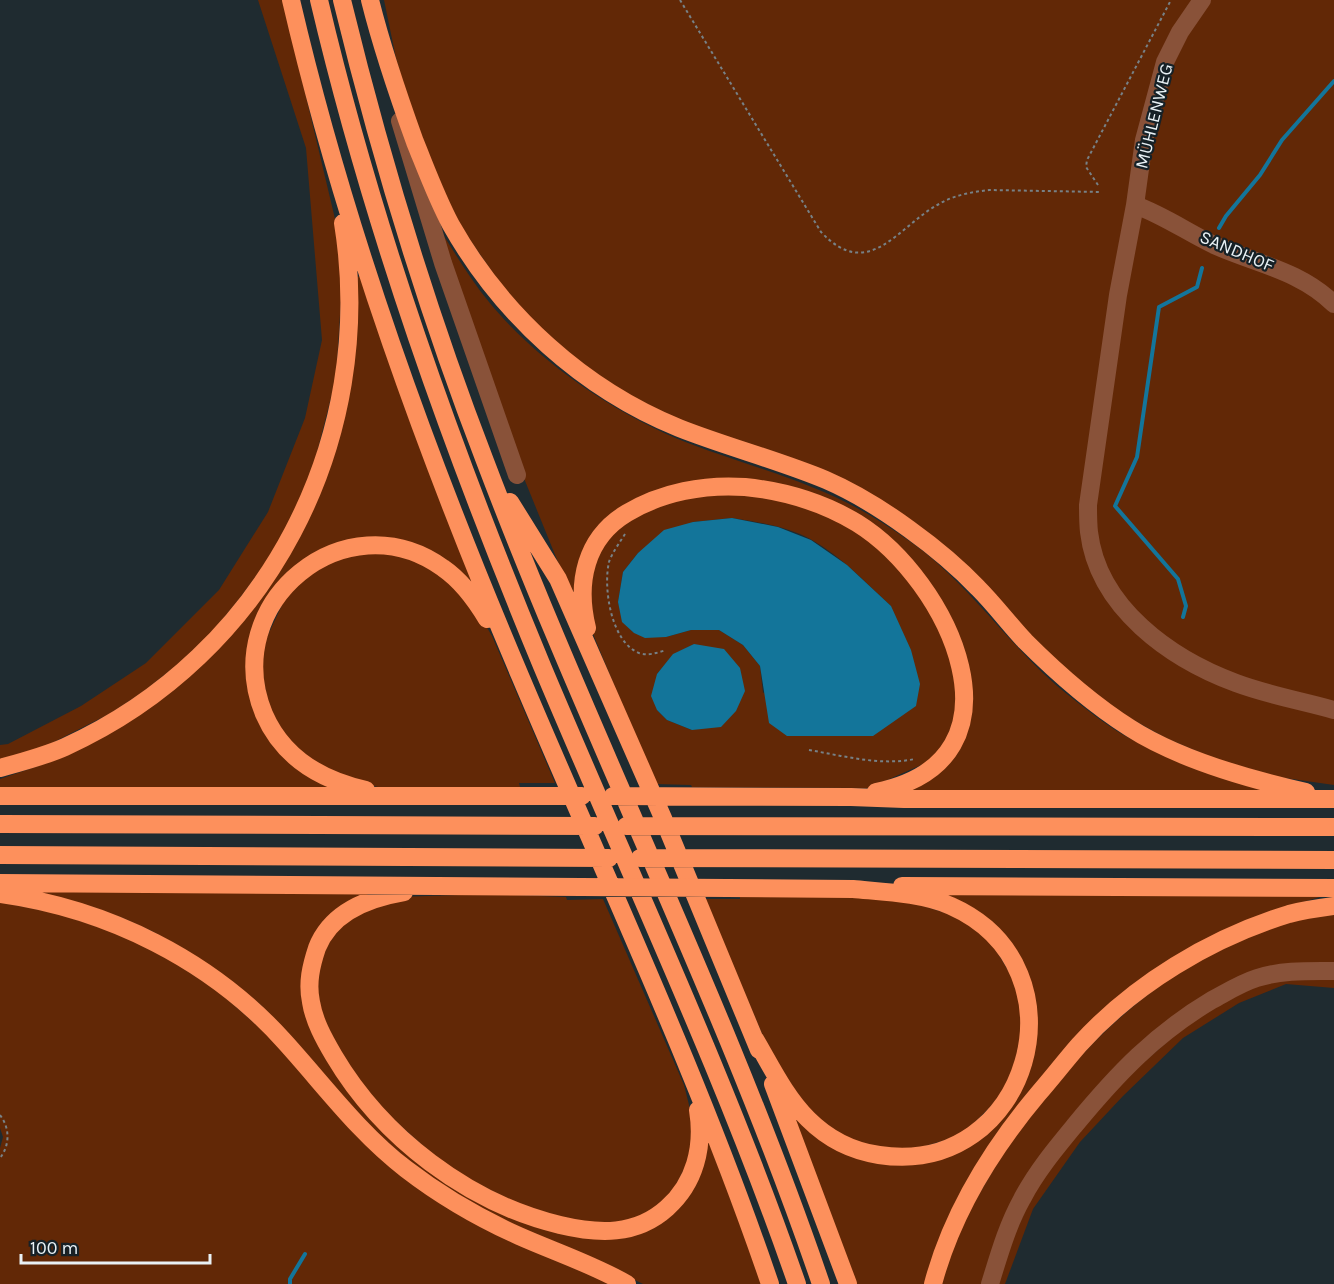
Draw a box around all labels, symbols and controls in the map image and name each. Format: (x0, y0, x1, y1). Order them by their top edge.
street label: MÜHLENWEG (1130, 61, 1178, 171)
street label: SANDHOF (1197, 226, 1277, 276)
scale bar (21, 1227, 210, 1265)
text: 100 m (30, 1237, 78, 1259)

